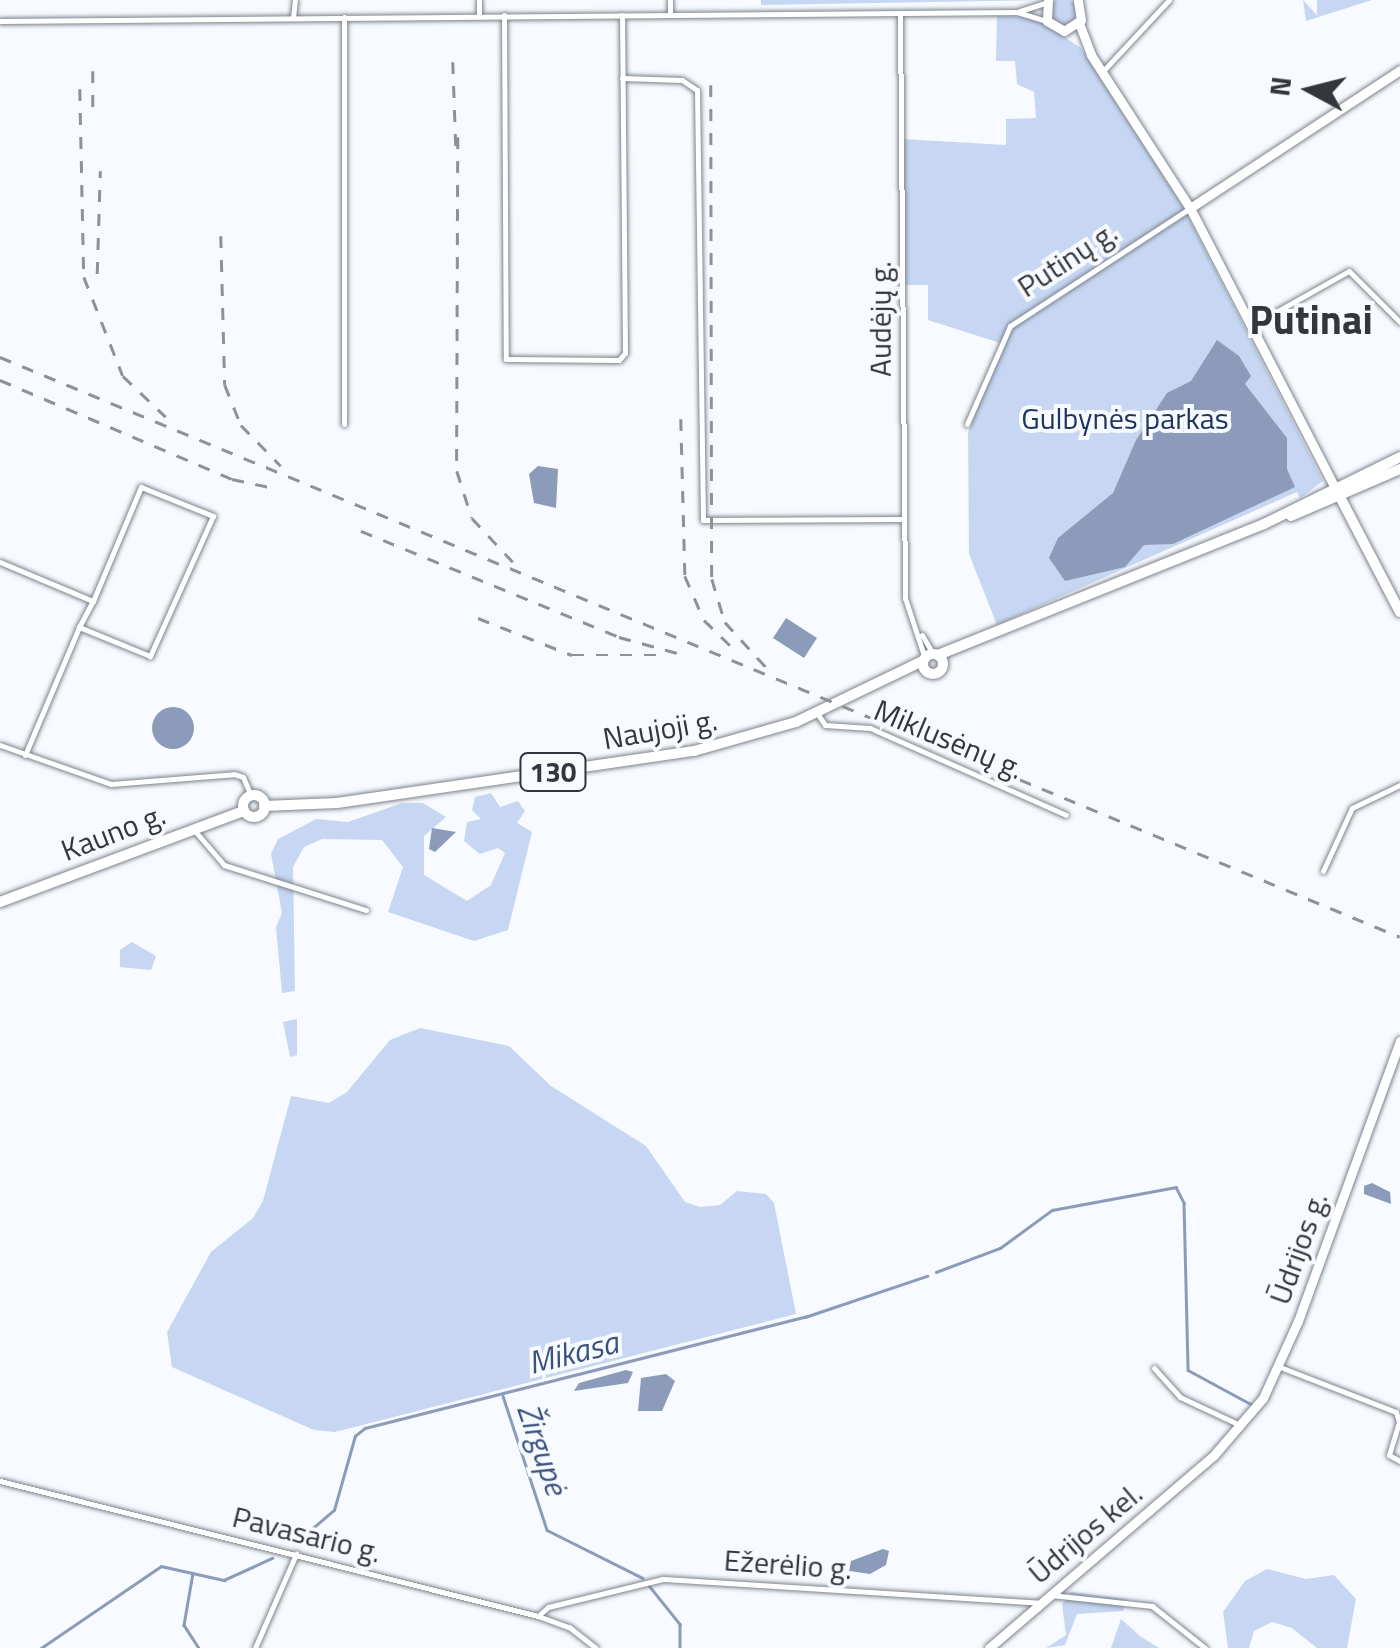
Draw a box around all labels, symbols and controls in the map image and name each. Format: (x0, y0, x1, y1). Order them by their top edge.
north arrow (1260, 40, 1360, 140)
text: N (1257, 74, 1302, 99)
street label: Putinų g. (1010, 214, 1124, 304)
street label: Audėjų g. (862, 261, 898, 377)
district label: Putinai (1249, 296, 1373, 344)
park label: Gulbynės parkas (1021, 400, 1229, 436)
street label: Miklusėnų g. (869, 691, 1029, 787)
street label: Naujoji g. (600, 701, 720, 757)
road number: 130 (518, 749, 588, 795)
street label: Kauno g. (56, 796, 170, 868)
street label: Ūdrijos g. (1261, 1187, 1335, 1309)
water label: Mikasa (524, 1322, 622, 1382)
water label: Žirgupė (510, 1398, 576, 1500)
street label: Ūdrijos kel. (1021, 1475, 1149, 1591)
street label: Pavasario g. (229, 1498, 385, 1570)
street label: Ežerėlio g. (723, 1542, 853, 1586)

